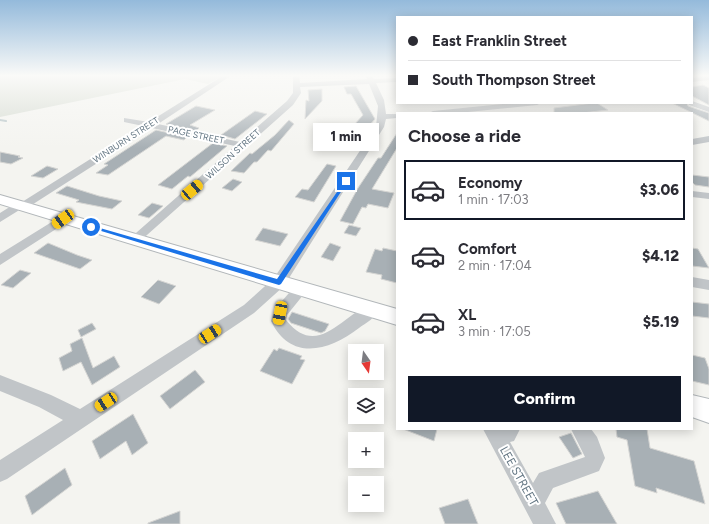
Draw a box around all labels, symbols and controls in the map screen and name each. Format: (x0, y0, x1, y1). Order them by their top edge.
text: East Franklin Street (432, 32, 567, 50)
text: South Thompson Street (432, 71, 596, 89)
street label: WINBURN STREET (91, 114, 161, 165)
street label: PAGE STREET (167, 123, 225, 146)
callout: 1 min (313, 123, 379, 151)
text: Choose a ride (408, 125, 521, 147)
street label: WILSON STREET (203, 126, 262, 181)
text: 1 min (330, 129, 362, 144)
route end (337, 172, 355, 190)
icon: car (410, 172, 446, 208)
text: Economy (458, 174, 523, 192)
car (179, 178, 205, 202)
text: $3.06 (640, 181, 679, 199)
text: 1 min · 17:03 (458, 192, 529, 207)
car (50, 207, 76, 231)
route start (82, 218, 100, 236)
icon: car (410, 238, 446, 274)
text: Comfort (458, 240, 517, 258)
text: $4.12 (642, 247, 679, 265)
text: 2 min · 17:04 (458, 258, 532, 273)
car (272, 300, 288, 326)
icon: car (410, 304, 446, 340)
text: XL (458, 306, 476, 324)
text: $5.19 (643, 313, 679, 331)
car (197, 322, 223, 346)
text: 3 min · 17:05 (458, 324, 531, 339)
north arrow (348, 344, 384, 380)
map controls (348, 344, 384, 512)
button: Confirm (408, 376, 681, 422)
button: layers (348, 388, 384, 424)
car (93, 390, 119, 414)
button: + (348, 432, 384, 468)
street label: LEE STREET (497, 444, 541, 508)
button: − (348, 476, 384, 512)

